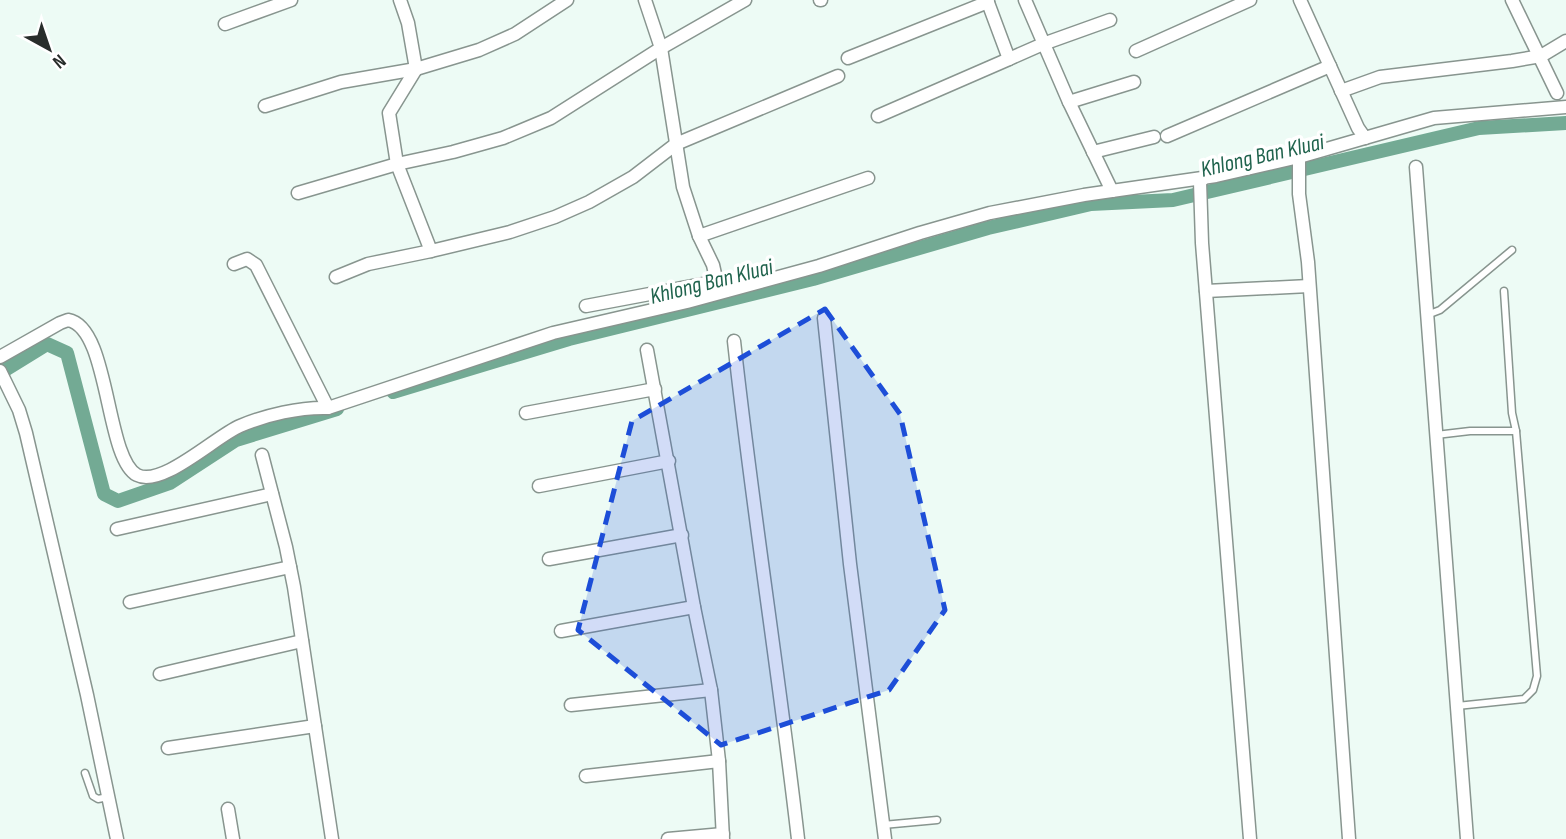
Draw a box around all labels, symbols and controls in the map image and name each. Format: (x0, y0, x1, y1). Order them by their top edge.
north arrow (14, 14, 84, 84)
text: N (48, 49, 70, 73)
water label: Khlong Ban Kluai (1198, 128, 1327, 184)
water label: Khlong Ban Kluai (647, 253, 776, 311)

